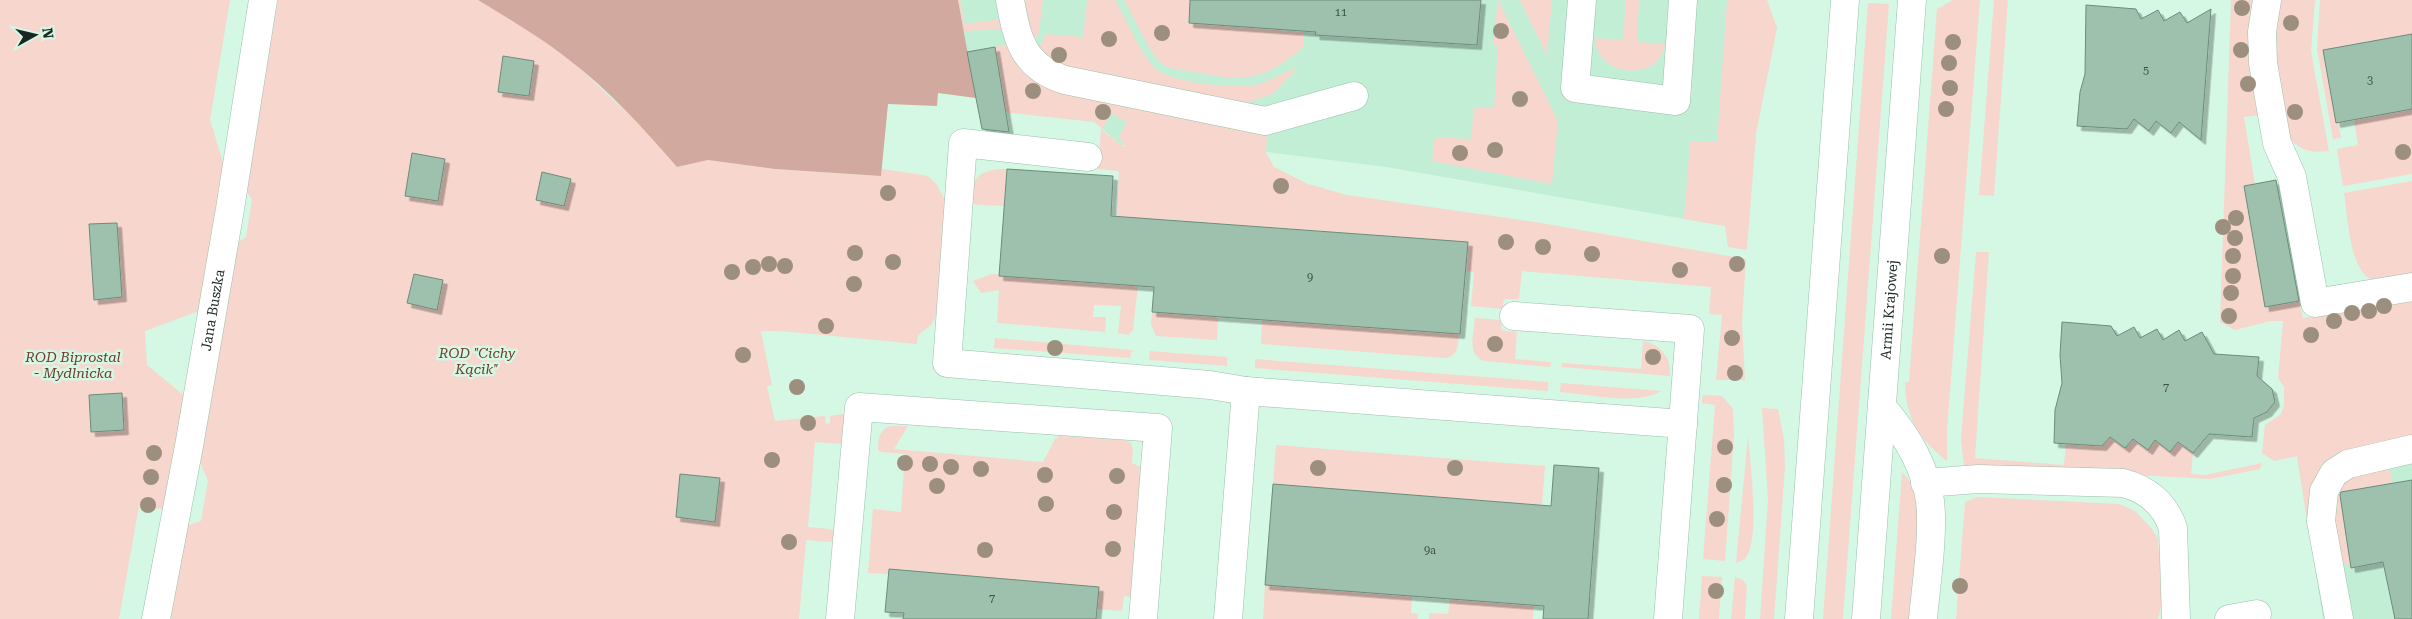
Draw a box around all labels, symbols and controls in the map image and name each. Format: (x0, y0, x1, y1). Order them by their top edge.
house number: 11 (1335, 6, 1347, 19)
north arrow (10, 10, 60, 60)
text: N (39, 27, 57, 40)
house number: 5 (2143, 64, 2149, 77)
house number: 3 (2367, 74, 2373, 87)
street label: Armii Krajowej (1877, 259, 1901, 360)
street label: Jana Buszka (198, 268, 227, 352)
house number: 9 (1307, 271, 1313, 284)
park label: ROD "Cichy Kącik" (438, 345, 516, 377)
park label: ROD Biprostal - Mydlnicka (24, 349, 121, 381)
house number: 7 (2163, 381, 2169, 394)
house number: 9a (1424, 544, 1436, 557)
house number: 7 (989, 592, 995, 605)

